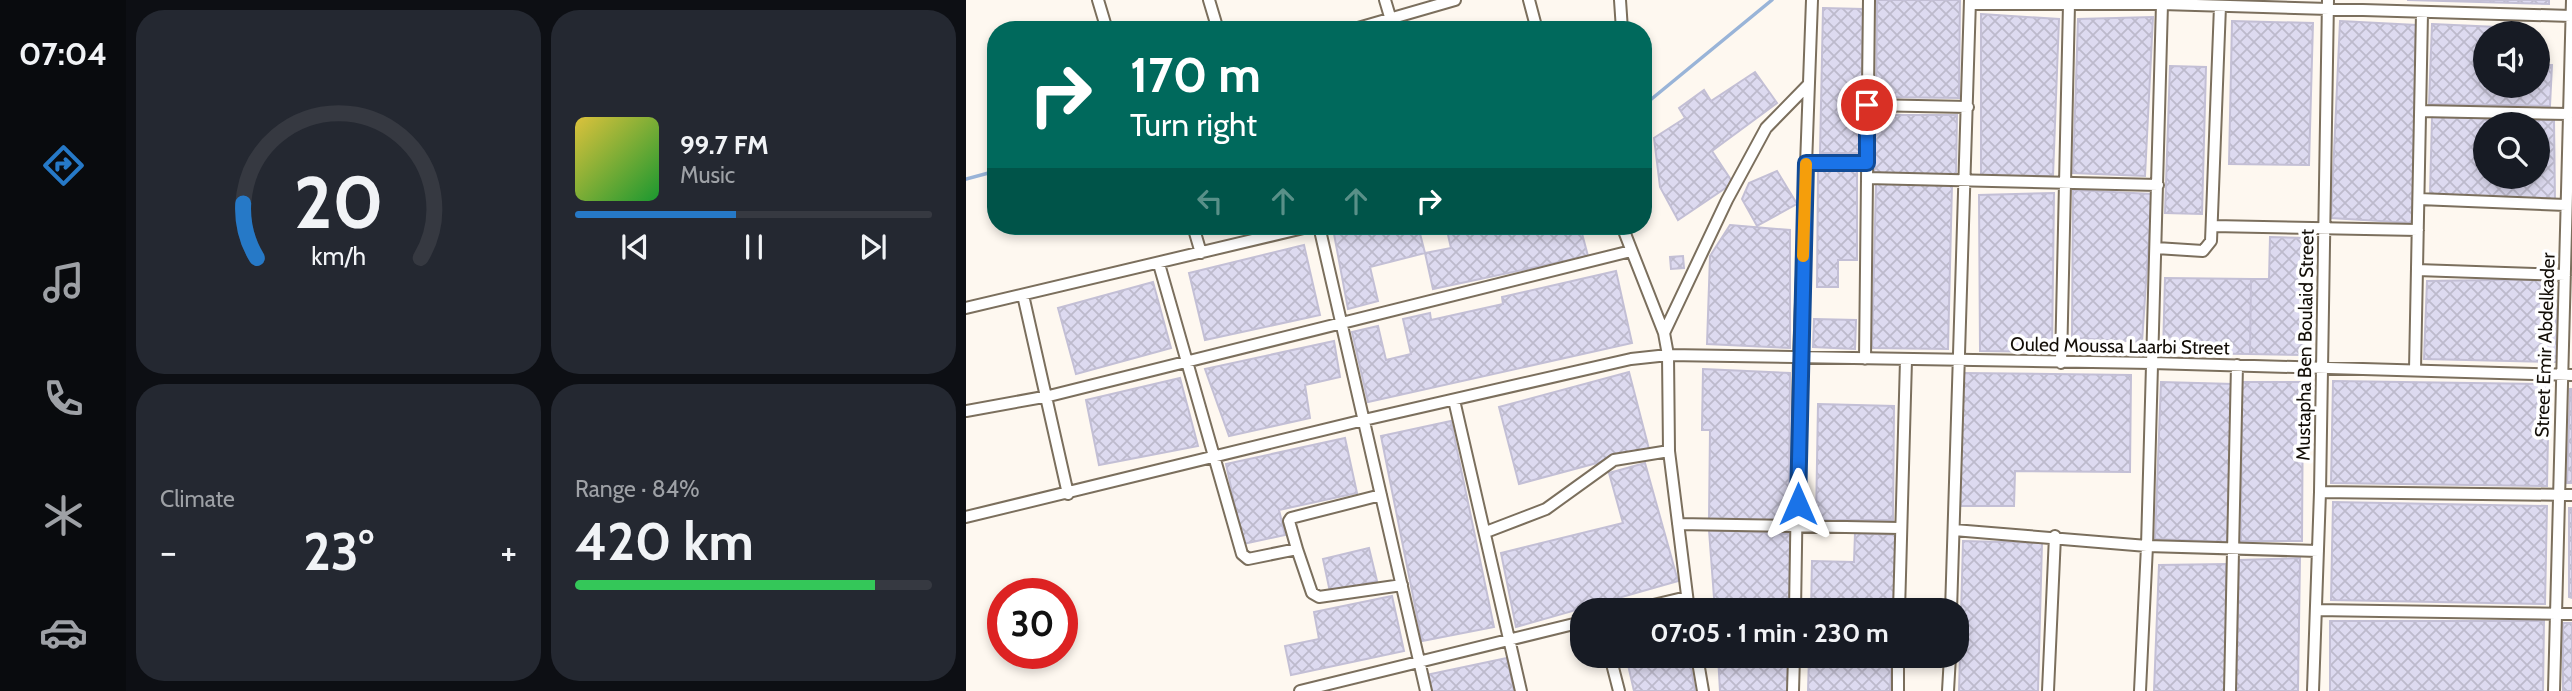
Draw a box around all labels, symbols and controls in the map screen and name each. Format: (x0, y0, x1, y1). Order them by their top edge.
map controls (2473, 21, 2550, 189)
button: sound (2473, 21, 2550, 98)
text: 07:04 (19, 34, 107, 73)
text: 170 m (1130, 45, 1261, 104)
icon: right (1015, 49, 1106, 140)
pin (1837, 75, 1897, 135)
icon: arrive (1848, 86, 1886, 124)
text: Turn right (1130, 105, 1257, 144)
button: search (2473, 112, 2550, 189)
text: 99.7 FM (680, 129, 769, 161)
icon: directions (39, 141, 88, 190)
text: 20 (294, 158, 383, 246)
text: Music (680, 161, 735, 189)
icon: left (1191, 182, 1229, 220)
icon: ahead (1264, 182, 1302, 220)
icon: ahead (1337, 182, 1375, 220)
icon: right (1410, 182, 1448, 220)
icon: previous (616, 228, 654, 266)
icon: pause (735, 228, 773, 266)
icon: next (854, 228, 892, 266)
street label: Mustapha Ben Boulaid Street (2291, 228, 2319, 461)
text: km/h (311, 241, 366, 271)
street label: Street Emir Abdelkader (2530, 252, 2560, 438)
icon: music (39, 258, 88, 307)
street label: Ouled Moussa Laarbi Street (2010, 333, 2231, 359)
icon: phone (39, 374, 88, 423)
position arrow (1761, 467, 1835, 541)
text: Range · 84% (575, 475, 700, 503)
text: Climate (160, 485, 235, 513)
icon: climate (39, 491, 88, 540)
text: 420 km (575, 510, 754, 573)
text: 23° (303, 520, 374, 583)
text: − (160, 528, 177, 575)
text: + (500, 528, 517, 575)
speed limit sign: 30 (987, 578, 1078, 669)
icon: car (39, 608, 88, 657)
text: 07:05 · 1 min · 230 m (1650, 617, 1889, 649)

